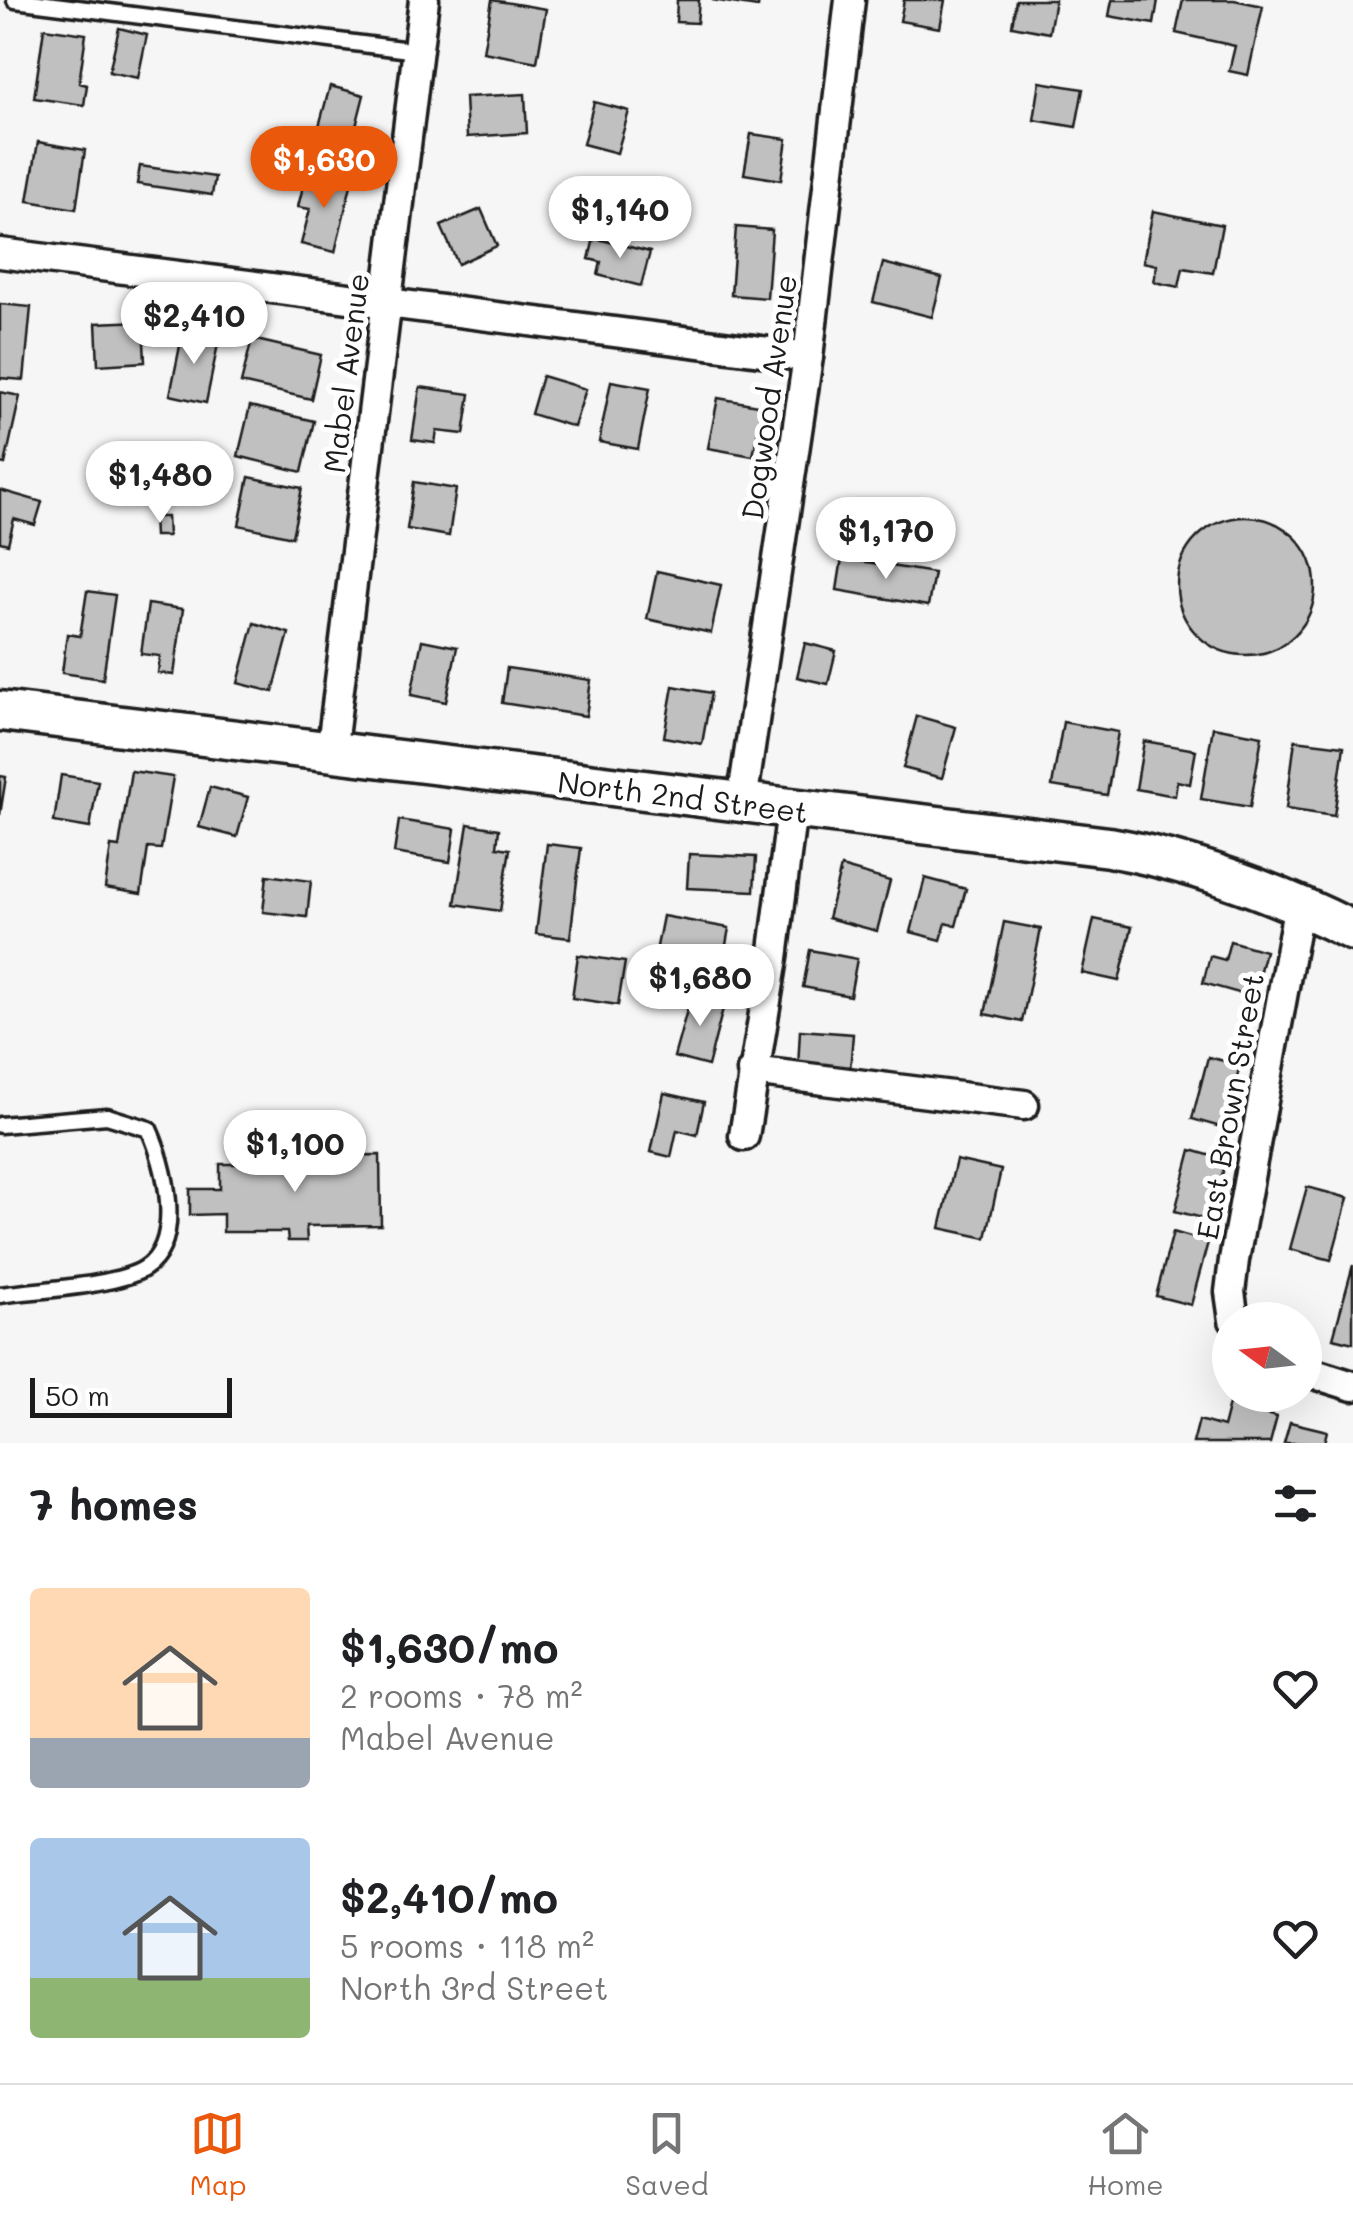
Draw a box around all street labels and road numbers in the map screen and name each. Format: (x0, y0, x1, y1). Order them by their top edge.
street label: Mabel Avenue (313, 271, 377, 475)
street label: Dogwood Avenue (731, 272, 805, 522)
street label: North 2nd Street (555, 761, 811, 831)
street label: East Brown Street (1186, 970, 1272, 1242)

